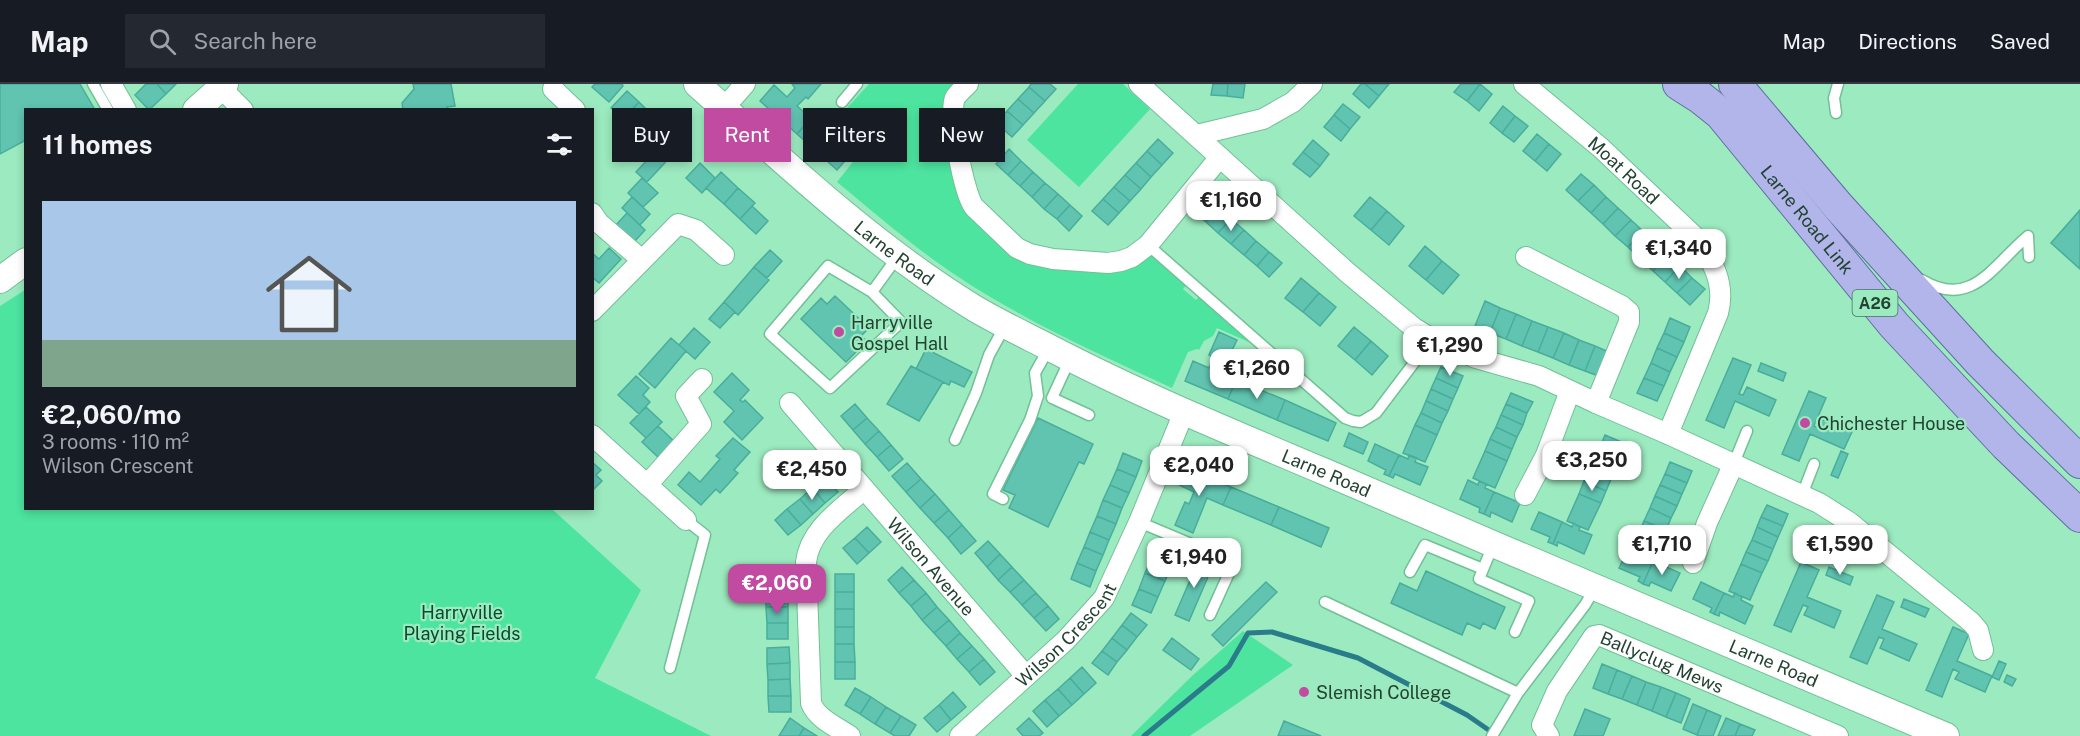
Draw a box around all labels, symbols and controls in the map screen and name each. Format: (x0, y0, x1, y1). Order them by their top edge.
search box (125, 14, 545, 68)
text: Map (30, 25, 89, 58)
icon: search (146, 25, 179, 58)
text: Search here (194, 28, 317, 54)
text: Map (1783, 29, 1825, 54)
text: Directions (1858, 29, 1957, 54)
text: Saved (1990, 29, 2050, 54)
chip: Buy (612, 108, 692, 162)
chip: Rent (704, 108, 791, 162)
chip: Filters (803, 108, 907, 162)
chip: New (919, 108, 1005, 162)
icon: filters (543, 128, 576, 161)
text: 11 homes (42, 129, 152, 160)
street label: Moat Road (1584, 132, 1664, 208)
street label: Larne Road Link (1757, 161, 1858, 278)
pin: €1,160 (1182, 181, 1280, 232)
text: €1,160 (1200, 188, 1262, 212)
street label: Larne Road (850, 216, 939, 290)
pin: €1,340 (1630, 229, 1728, 280)
text: €1,340 (1646, 236, 1712, 260)
icon: home (255, 240, 363, 348)
road number: A26 (1852, 290, 1898, 316)
place label: Harryville Gospel Hall (851, 312, 949, 354)
marker: Harryville Gospel Hall (832, 325, 846, 339)
pin: €1,290 (1401, 326, 1499, 377)
text: €1,290 (1417, 333, 1483, 357)
pin: €1,260 (1208, 349, 1306, 400)
text: €1,260 (1224, 356, 1290, 380)
text: €2,060/mo (42, 399, 181, 430)
place label: Chichester House (1817, 413, 1965, 434)
marker: Chichester House (1798, 416, 1812, 430)
text: 3 rooms · 110 m² (42, 430, 189, 454)
pin: €3,250 (1543, 441, 1641, 492)
street label: Larne Road (1279, 444, 1374, 501)
pin: €2,040 (1150, 446, 1248, 497)
text: €3,250 (1556, 448, 1628, 472)
pin: €2,450 (763, 450, 861, 501)
text: €2,040 (1164, 453, 1234, 477)
text: Wilson Crescent (42, 454, 194, 478)
text: €2,450 (777, 457, 847, 481)
street label: Wilson Avenue (883, 513, 979, 620)
pin: €1,710 (1613, 525, 1711, 576)
pin: €1,590 (1791, 525, 1889, 576)
text: €1,710 (1632, 532, 1692, 556)
text: €1,590 (1807, 532, 1873, 556)
pin: €1,940 (1145, 538, 1243, 589)
text: €1,940 (1161, 545, 1227, 569)
pin: €2,060 (728, 564, 826, 615)
text: €2,060 (742, 571, 812, 595)
street label: Wilson Crescent (1011, 579, 1120, 691)
park label: Harryville Playing Fields (404, 602, 520, 644)
street label: Ballyclug Mews (1597, 626, 1727, 697)
street label: Larne Road (1726, 635, 1822, 691)
place label: Slemish College (1316, 682, 1451, 703)
marker: Slemish College (1297, 685, 1311, 699)

